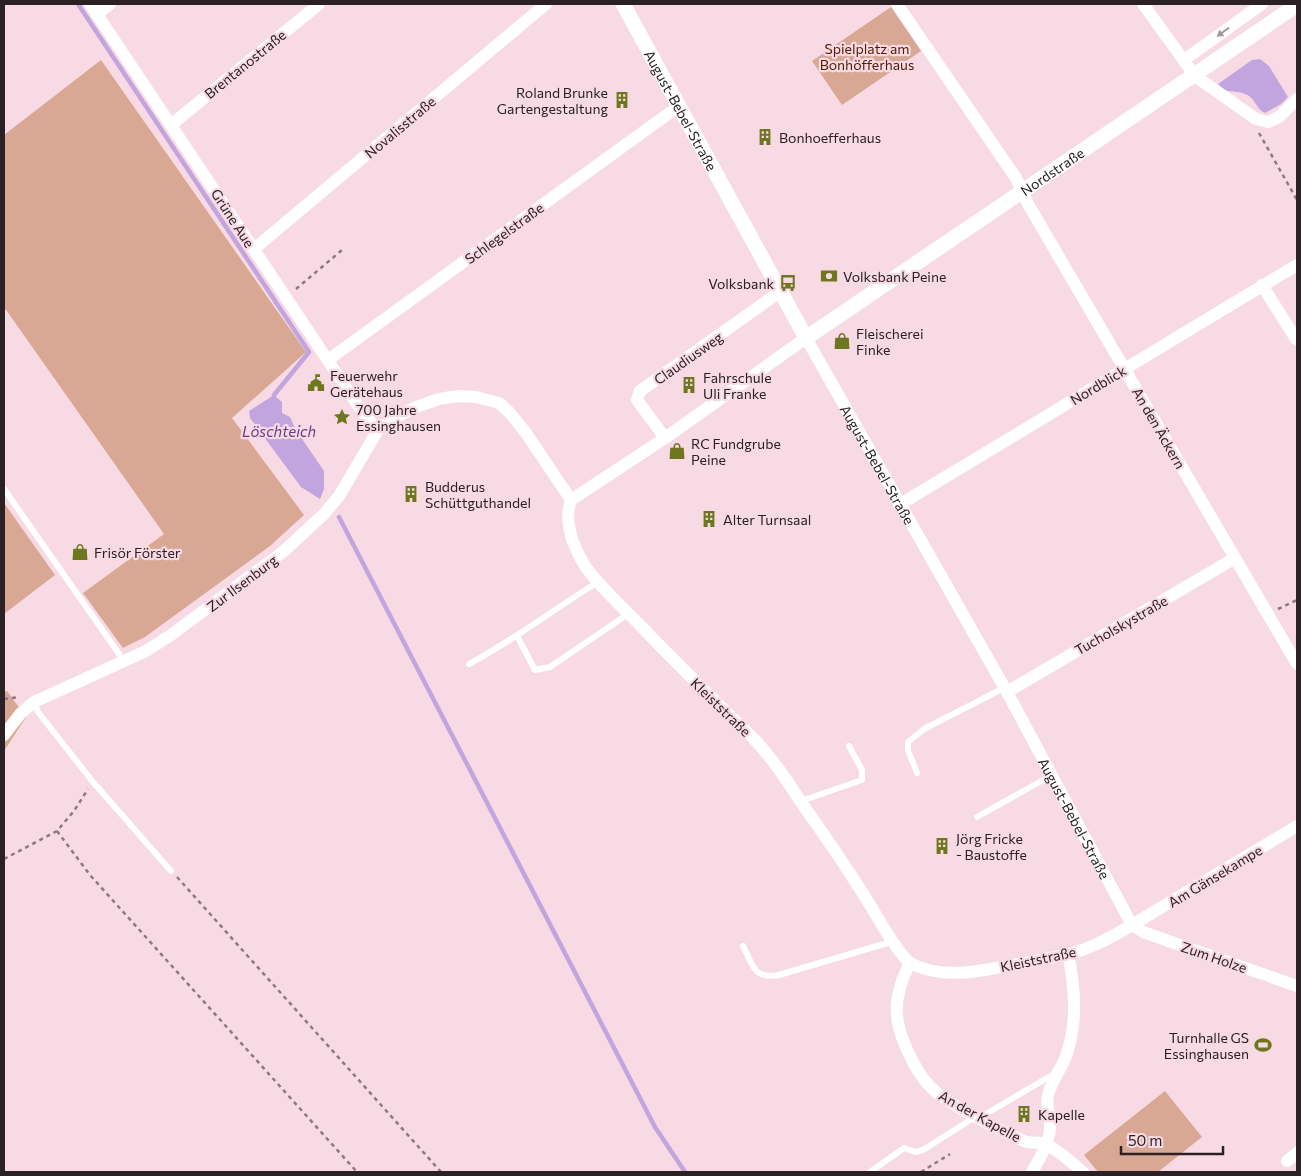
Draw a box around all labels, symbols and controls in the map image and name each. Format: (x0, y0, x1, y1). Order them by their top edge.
street label: Brentanostraße (201, 26, 289, 102)
one-way arrow (1216, 27, 1230, 37)
park label: Spielplatz am Bonhöfferhaus (820, 40, 914, 73)
street label: August-Bebel-Straße (641, 47, 721, 173)
place label: Roland Brunke Gartengestaltung (497, 84, 608, 117)
building icon: Roland Brunke Gartengestaltung (612, 90, 632, 110)
street label: Novalisstraße (361, 92, 439, 162)
building icon: Bonhoefferhaus (755, 127, 775, 147)
place label: Bonhoefferhaus (779, 129, 881, 146)
street label: Nordstraße (1017, 144, 1087, 199)
street label: Grüne Aue (208, 185, 258, 251)
street label: Schlegelstraße (461, 199, 547, 267)
bank icon: Volksbank Peine (819, 266, 839, 286)
place label: Volksbank Peine (843, 268, 946, 285)
bus stop icon: Volksbank (778, 273, 798, 293)
place label: Volksbank (708, 275, 774, 292)
place label: Fleischerei Finke (856, 325, 924, 358)
street label: Claudiusweg (650, 328, 726, 388)
shop icon: Fleischerei Finke (832, 331, 852, 351)
street label: Nordblick (1067, 361, 1129, 408)
place label: Feuerwehr Gerätehaus (330, 367, 403, 400)
place label: Fahrschule Uli Franke (703, 369, 772, 402)
public building icon: Feuerwehr Gerätehaus (306, 373, 326, 393)
building icon: Fahrschule Uli Franke (679, 375, 699, 395)
street label: An den Äckern (1129, 384, 1189, 472)
place label: 700 Jahre Essinghausen (356, 401, 441, 434)
street label: August-Bebel-Straße (837, 402, 918, 527)
place icon: 700 Jahre Essinghausen (332, 407, 352, 427)
water label: Löschteich (242, 422, 316, 440)
place label: RC Fundgrube Peine (691, 435, 781, 468)
shop icon: RC Fundgrube Peine (667, 441, 687, 461)
place label: Budderus Schüttguthandel (425, 478, 531, 511)
building icon: Budderus Schüttguthandel (401, 484, 421, 504)
building icon: Alter Turnsaal (699, 509, 719, 529)
place label: Alter Turnsaal (723, 511, 811, 528)
shop icon: Frisör Förster (70, 542, 90, 562)
place label: Frisör Förster (94, 544, 181, 561)
street label: Zur Ilsenburg (203, 551, 281, 615)
street label: Tucholskystraße (1072, 592, 1170, 658)
street label: Kleiststraße (687, 674, 755, 740)
street label: August-Bebel-Straße (1035, 755, 1114, 882)
place label: Jörg Fricke - Baustoffe (956, 830, 1027, 863)
building icon: Jörg Fricke - Baustoffe (932, 836, 952, 856)
street label: Am Gänsekampe (1165, 841, 1265, 911)
street label: Zum Holze (1179, 938, 1249, 976)
street label: Kleiststraße (999, 943, 1077, 975)
place label: Turnhalle GS Essinghausen (1164, 1029, 1249, 1062)
sports icon: Turnhalle GS Essinghausen (1253, 1035, 1273, 1055)
street label: An der Kapelle (936, 1087, 1024, 1145)
building icon: Kapelle (1014, 1104, 1034, 1124)
place label: Kapelle (1038, 1106, 1085, 1123)
scale bar (1121, 1124, 1224, 1156)
text: 50 m (1128, 1131, 1162, 1149)

